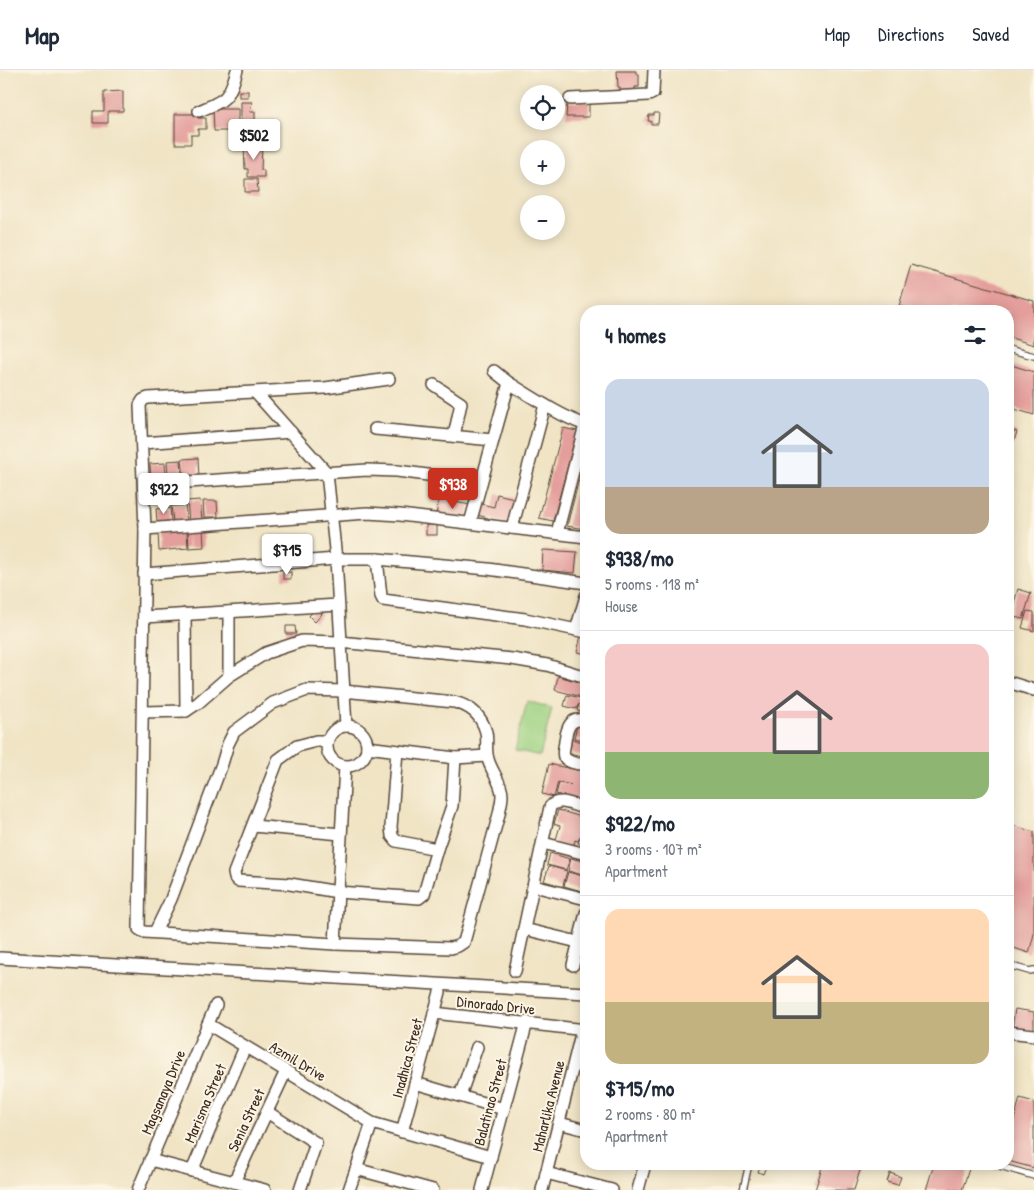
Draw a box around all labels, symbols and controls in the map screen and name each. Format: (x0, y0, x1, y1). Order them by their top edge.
text: Map (25, 19, 59, 51)
text: Map (825, 22, 850, 47)
text: Directions (878, 22, 944, 47)
text: Saved (972, 22, 1009, 47)
map controls (520, 85, 565, 240)
button: locate (520, 85, 565, 130)
pin: $502 (224, 118, 284, 161)
text: $502 (239, 124, 269, 146)
button: + (520, 140, 565, 185)
button: − (520, 195, 565, 240)
text: 4 homes (605, 321, 666, 350)
icon: filters (961, 321, 989, 349)
icon: home (752, 411, 842, 501)
pin: $938 (423, 468, 483, 510)
pin: $922 (134, 472, 194, 515)
text: $938 (439, 473, 467, 495)
text: $922 (150, 478, 178, 500)
pin: $715 (257, 534, 317, 576)
text: $715 (273, 539, 301, 561)
text: $938/mo (605, 544, 673, 573)
text: 5 rooms · 118 m² (605, 573, 699, 595)
text: House (605, 595, 638, 617)
icon: home (752, 677, 842, 767)
text: $922/mo (605, 809, 675, 838)
text: 3 rooms · 107 m² (605, 838, 702, 860)
text: Apartment (605, 860, 668, 882)
icon: home (752, 942, 842, 1032)
street label: Dinorado Drive (456, 990, 536, 1020)
street label: Inadhica Street (386, 1015, 428, 1100)
street label: Azmil Drive (266, 1036, 330, 1086)
street label: Magsanaya Drive (136, 1047, 190, 1137)
street label: Balatinao Street (468, 1056, 512, 1148)
street label: Maharlika Avenue (526, 1058, 570, 1154)
street label: Marisma Street (179, 1059, 231, 1146)
text: $715/mo (605, 1074, 674, 1103)
street label: Senia Street (222, 1084, 270, 1155)
text: 2 rooms · 80 m² (605, 1103, 695, 1125)
text: Apartment (605, 1125, 668, 1147)

